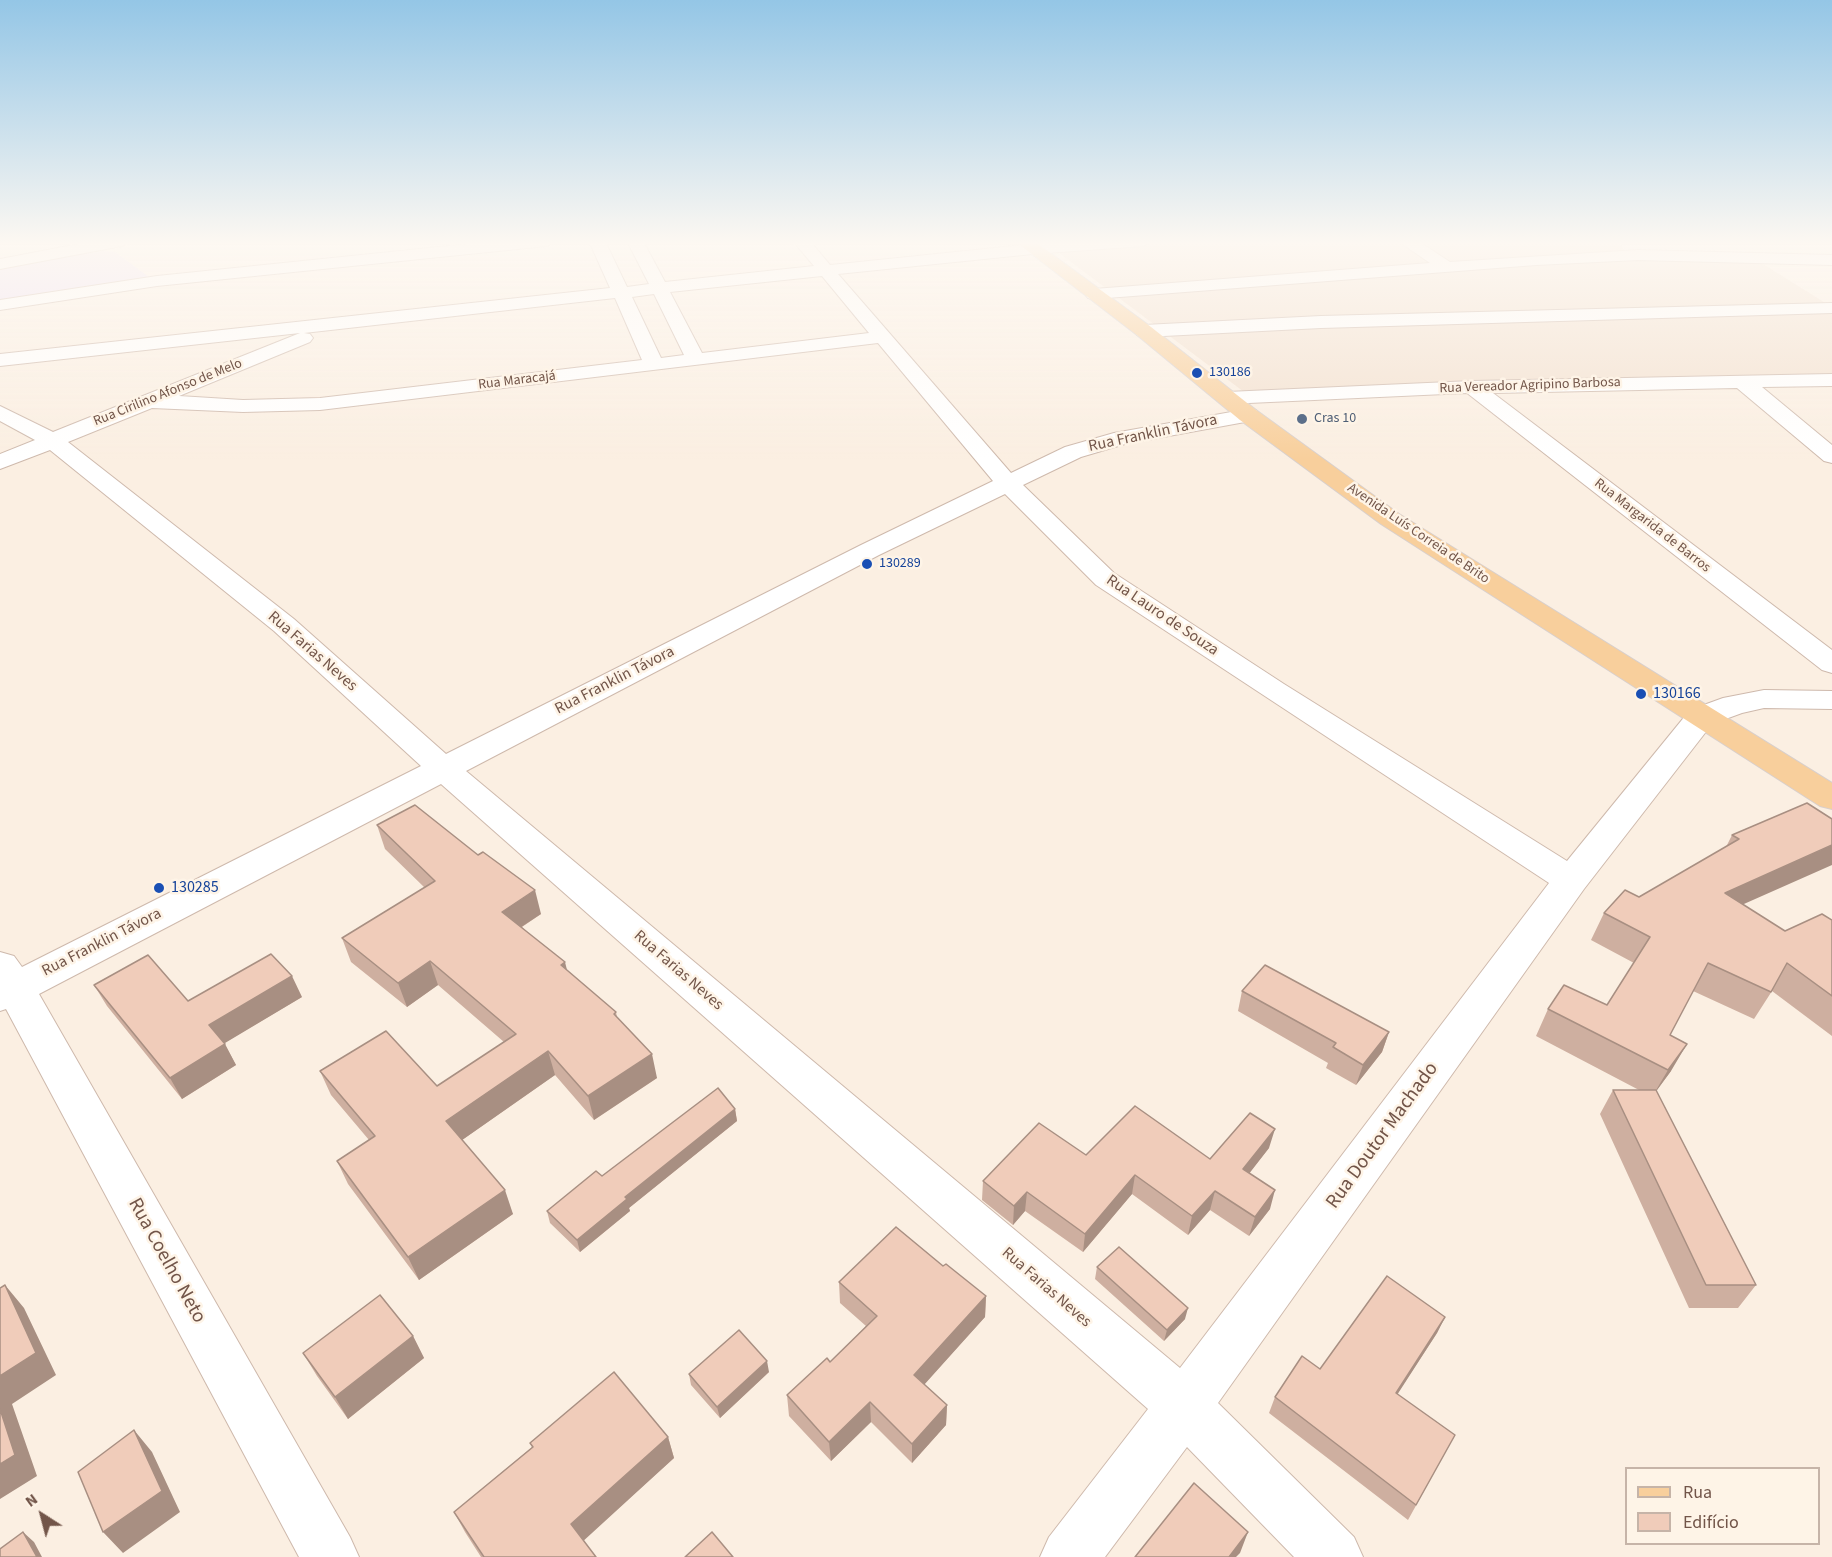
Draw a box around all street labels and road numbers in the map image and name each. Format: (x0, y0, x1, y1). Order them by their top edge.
street label: Rua Cirilino Afonso de Melo (91, 355, 245, 431)
street label: Rua Maracajá (477, 368, 557, 394)
street label: Rua Vereador Agripino Barbosa (1439, 374, 1621, 398)
street label: Rua Franklin Távora (1087, 411, 1219, 457)
street label: Rua Margarida de Barros (1590, 475, 1714, 577)
street label: Avenida Luís Correia de Brito (1344, 480, 1492, 588)
street label: Rua Lauro de Souza (1102, 571, 1222, 661)
street label: Rua Farias Neves (263, 608, 361, 696)
street label: Rua Franklin Távora (552, 643, 678, 719)
street label: Rua Franklin Távora (39, 905, 165, 981)
street label: Rua Farias Neves (629, 927, 727, 1015)
street label: Rua Doutor Machado (1322, 1058, 1444, 1214)
street label: Rua Coelho Neto (122, 1194, 210, 1328)
street label: Rua Farias Neves (997, 1244, 1095, 1332)

